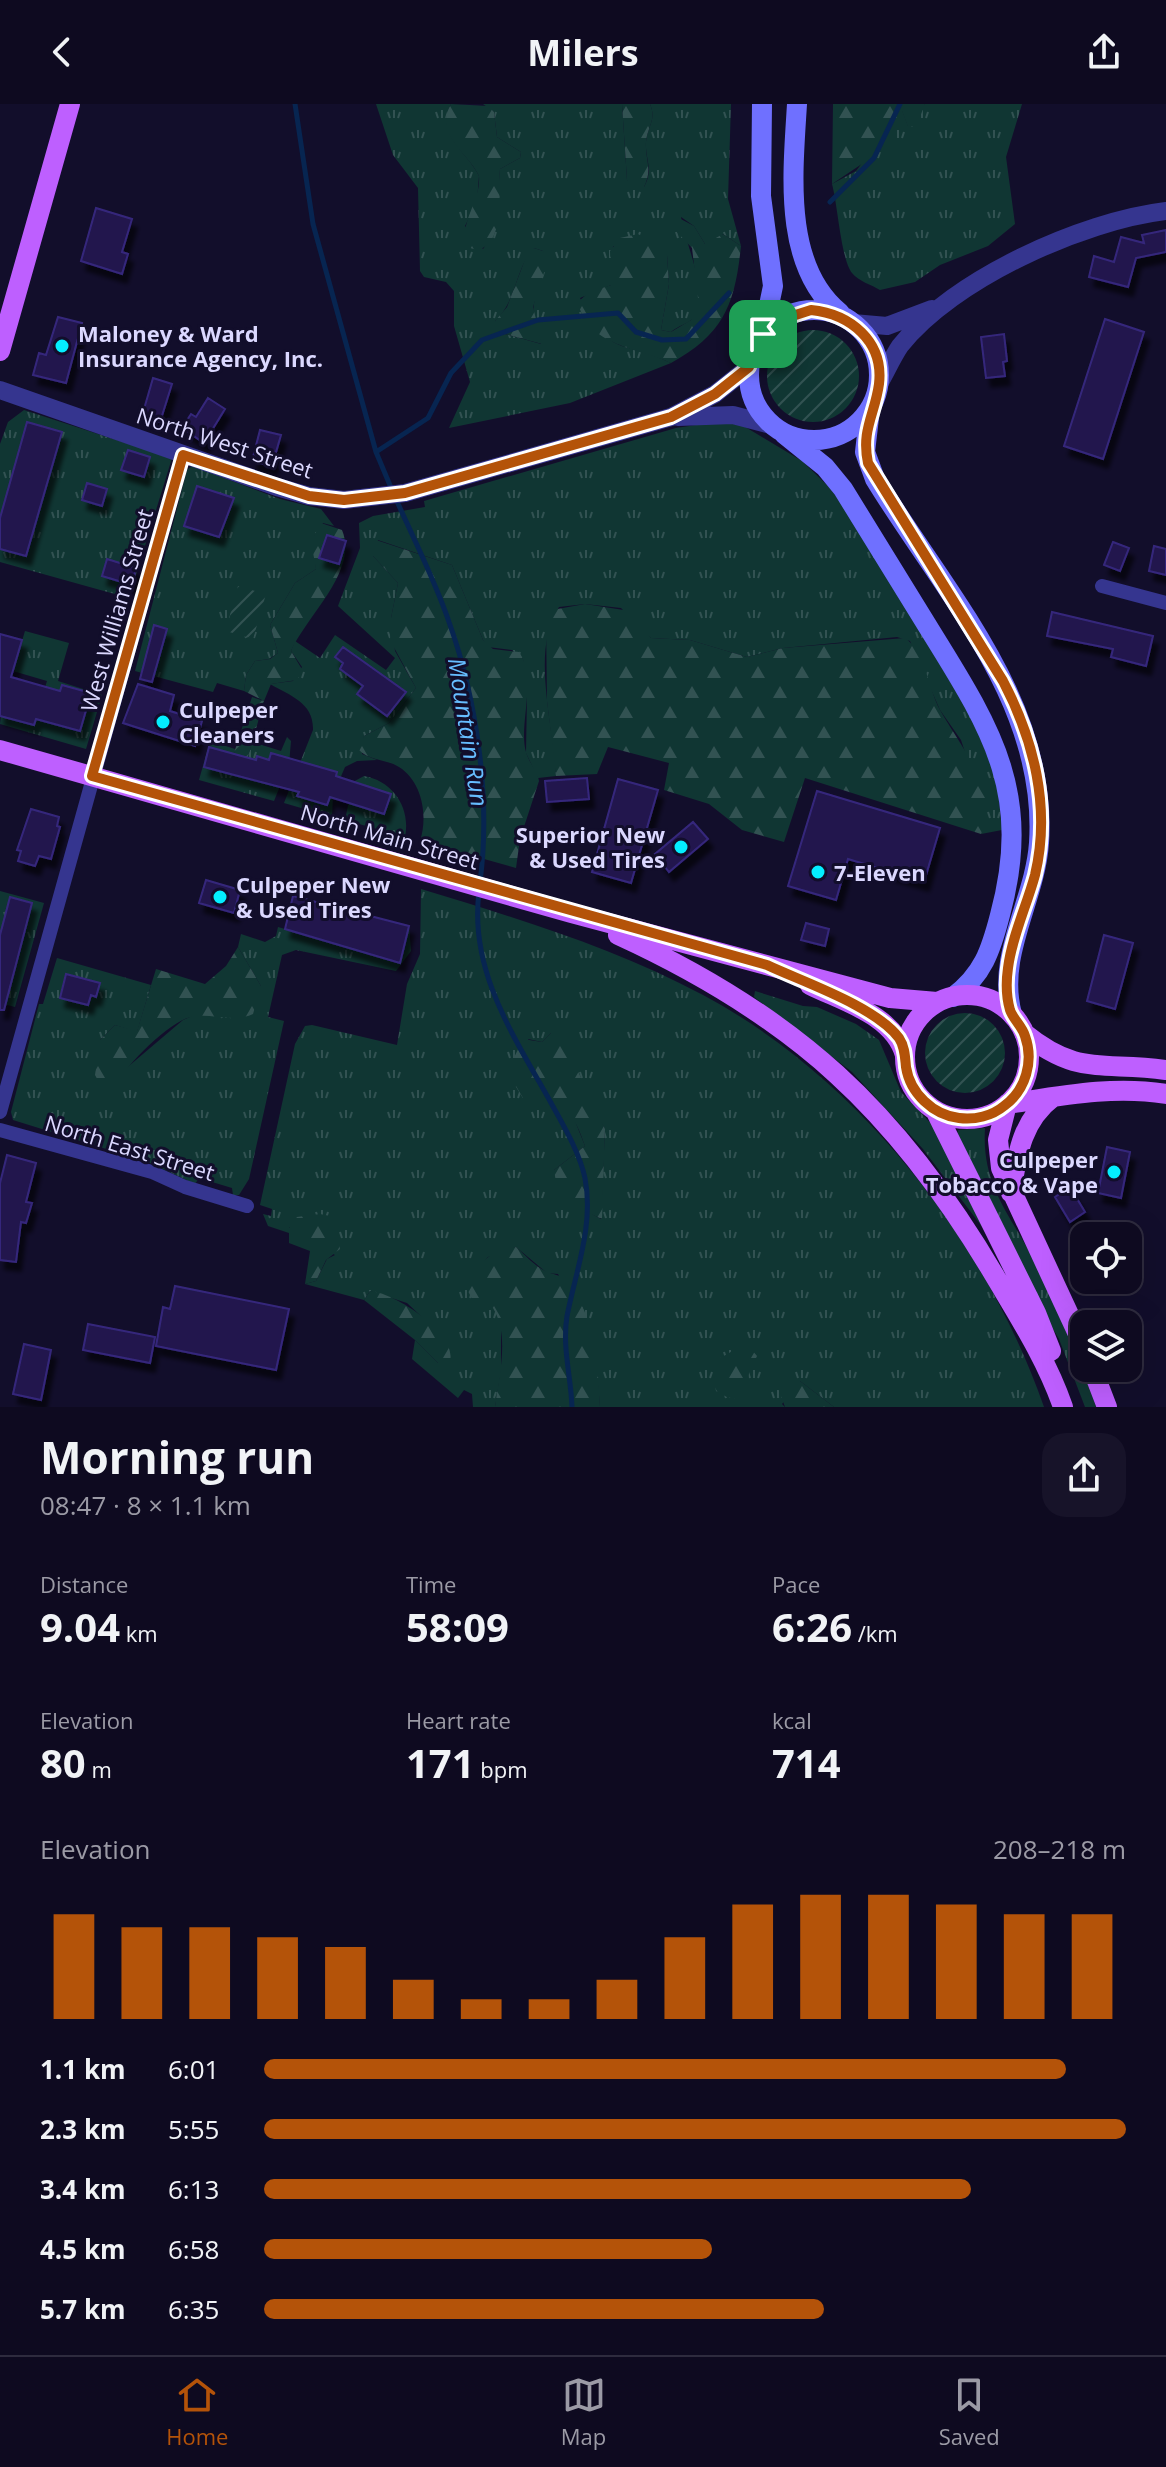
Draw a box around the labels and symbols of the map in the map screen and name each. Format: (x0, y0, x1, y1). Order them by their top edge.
pin (729, 300, 797, 368)
place label: Maloney & Ward Insurance Agency, Inc. (78, 318, 323, 373)
marker: Maloney & Ward Insurance Agency, Inc. (53, 337, 71, 355)
street label: North West Street (133, 399, 317, 485)
street label: West Williams Street (73, 505, 159, 715)
water label: Mountain Run (441, 655, 497, 809)
place label: Culpeper Cleaners (179, 694, 278, 749)
marker: Culpeper Cleaners (154, 713, 172, 731)
street label: North Main Street (297, 796, 483, 876)
place label: Superior New & Used Tires (516, 819, 665, 874)
marker: Superior New & Used Tires (672, 838, 690, 856)
place label: 7-Eleven (834, 857, 926, 887)
marker: 7-Eleven (809, 863, 827, 881)
place label: Culpeper New & Used Tires (236, 869, 391, 924)
marker: Culpeper New & Used Tires (211, 888, 229, 906)
street label: North East Street (42, 1107, 219, 1187)
place label: Culpeper Tobacco & Vape (926, 1144, 1098, 1199)
marker: Culpeper Tobacco & Vape (1105, 1163, 1123, 1181)

